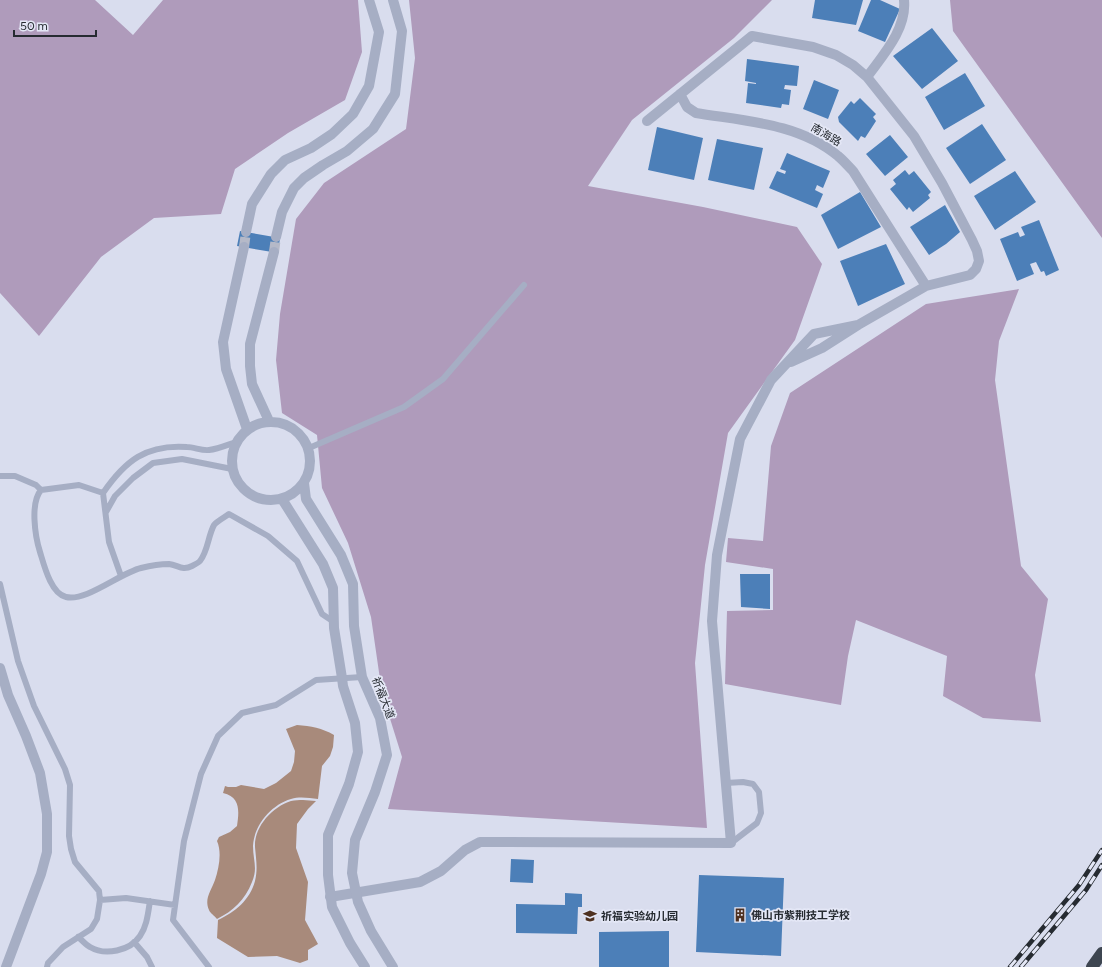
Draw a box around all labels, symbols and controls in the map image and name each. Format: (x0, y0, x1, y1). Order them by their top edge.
scale bar (14, 12, 96, 38)
text: 50 m (20, 19, 48, 33)
street label: 南海路 (808, 121, 844, 149)
street label: 祈福大道 (369, 675, 397, 721)
building icon: 佛山市紫荆技工学校 (732, 907, 748, 923)
school or university icon: 祈福实验幼儿园 (582, 908, 598, 924)
place label: 佛山市紫荆技工学校 (751, 909, 850, 922)
place label: 祈福实验幼儿园 (601, 910, 678, 923)

